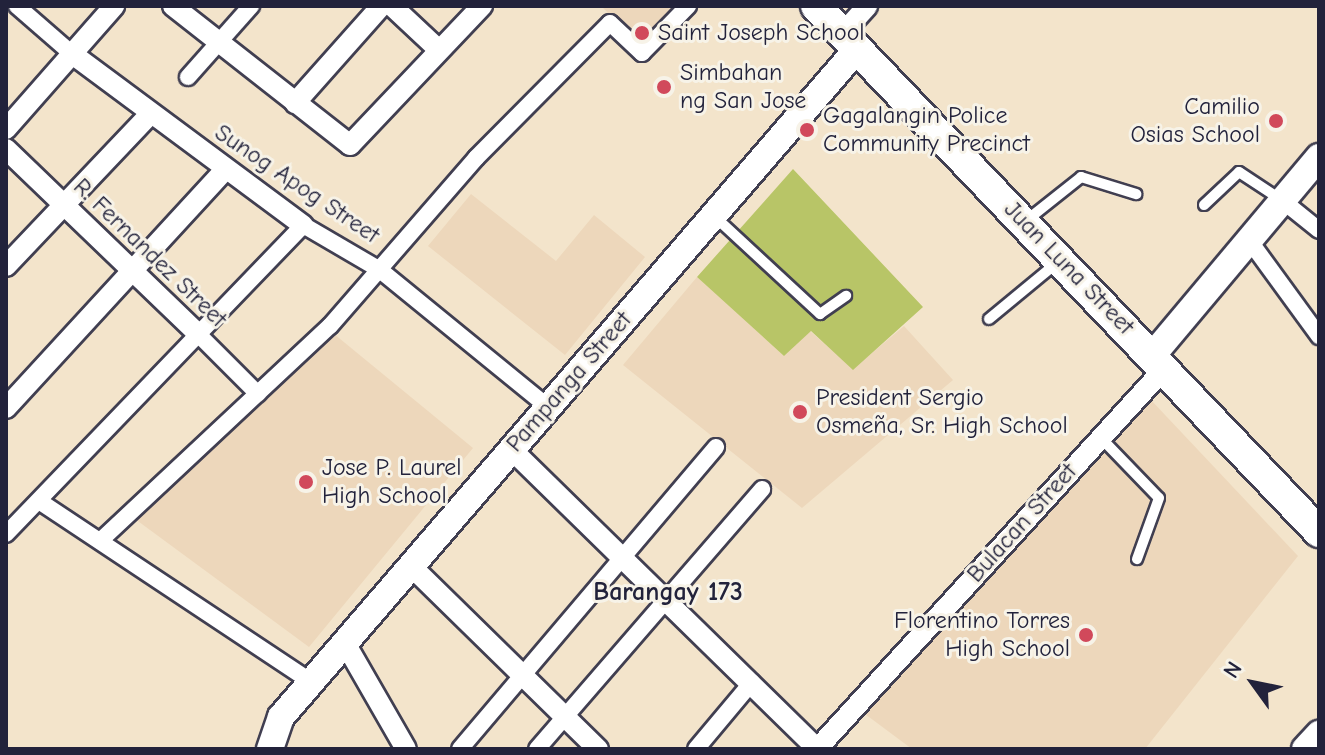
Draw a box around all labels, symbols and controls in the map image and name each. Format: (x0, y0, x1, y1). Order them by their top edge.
place label: Saint Joseph School (658, 19, 865, 47)
marker: Saint Joseph School (633, 24, 651, 42)
place label: Simbahan ng San Jose (680, 59, 806, 115)
marker: Simbahan ng San Jose (655, 78, 673, 96)
place label: Camilio Osias School (1130, 93, 1260, 149)
place label: Gagalangin Police Community Precinct (823, 102, 1030, 158)
marker: Camilio Osias School (1267, 112, 1285, 130)
street label: Sunog Apog Street (209, 118, 385, 250)
marker: Gagalangin Police Community Precinct (798, 121, 816, 139)
street label: R. Fernandez Street (67, 172, 233, 334)
street label: Juan Luna Street (998, 195, 1140, 341)
street label: Pampanga Street (500, 306, 638, 458)
place label: President Sergio Osmeña, Sr. High School (816, 384, 1068, 440)
marker: President Sergio Osmeña, Sr. High School (791, 403, 809, 421)
place label: Jose P. Laurel High School (322, 454, 462, 510)
street label: Bulacan Street (961, 458, 1083, 588)
marker: Jose P. Laurel High School (297, 473, 315, 491)
district label: Barangay 173 (593, 577, 743, 609)
place label: Florentino Torres High School (894, 607, 1070, 663)
marker: Florentino Torres High School (1077, 626, 1095, 644)
north arrow (1213, 643, 1293, 723)
text: N (1218, 657, 1248, 683)

